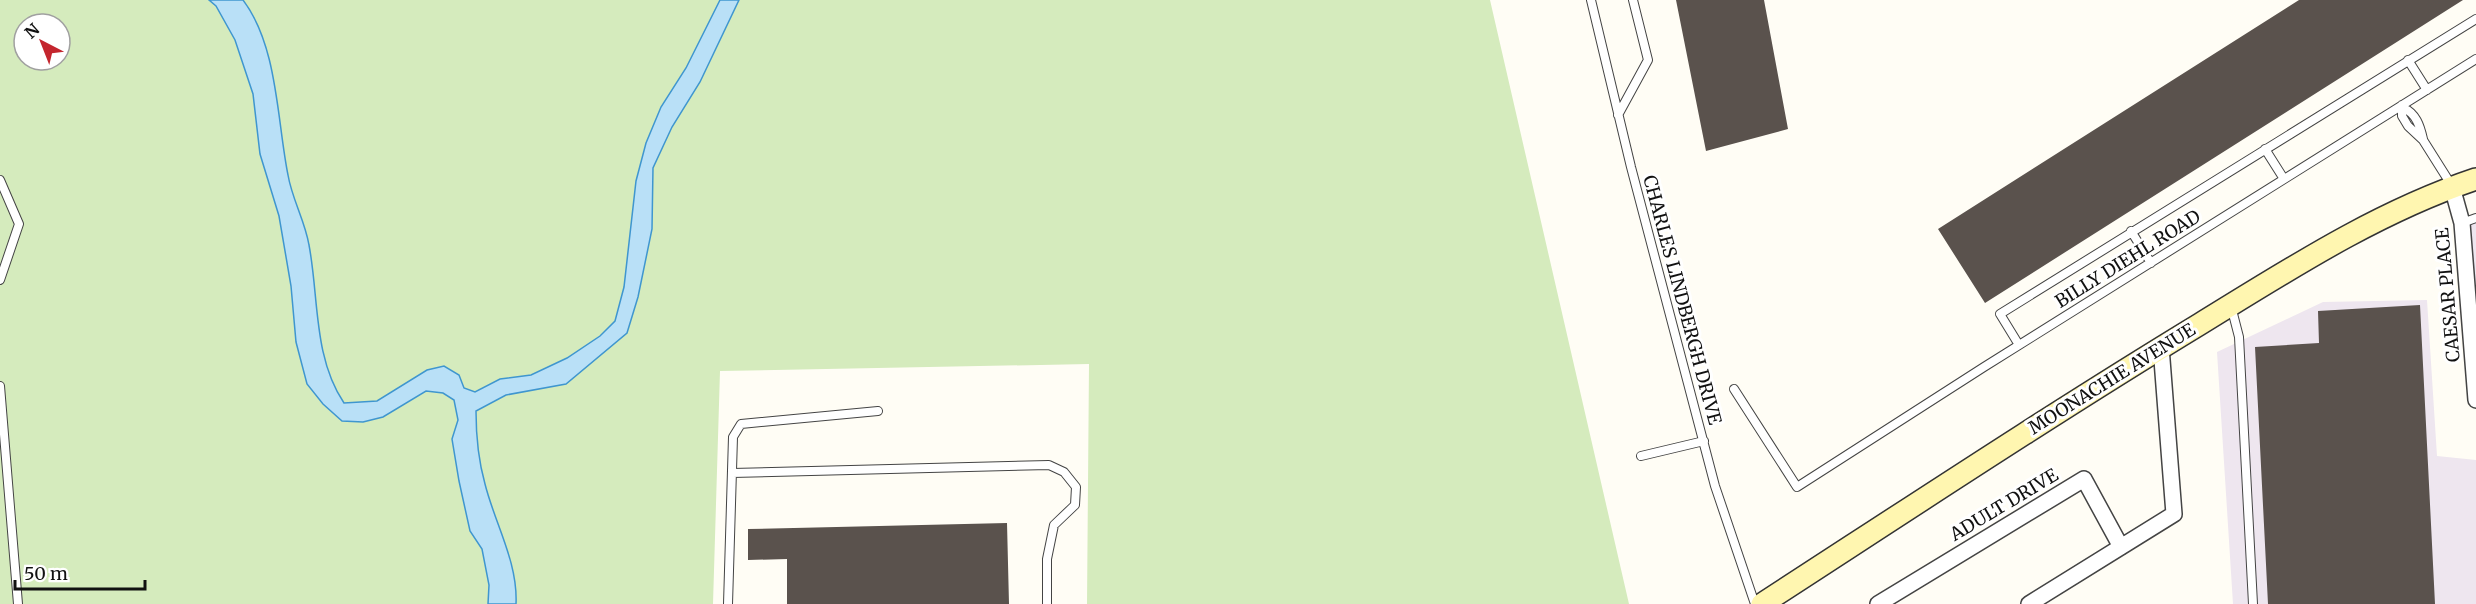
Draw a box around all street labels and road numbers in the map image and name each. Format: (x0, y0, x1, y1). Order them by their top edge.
street label: CHARLES LINDBERGH DRIVE (1638, 173, 1727, 428)
street label: BILLY DIEHL ROAD (2051, 205, 2205, 313)
street label: CAESAR PLACE (2430, 226, 2465, 363)
street label: MOONACHIE AVENUE (2024, 318, 2200, 439)
street label: ADULT DRIVE (1945, 463, 2063, 546)

